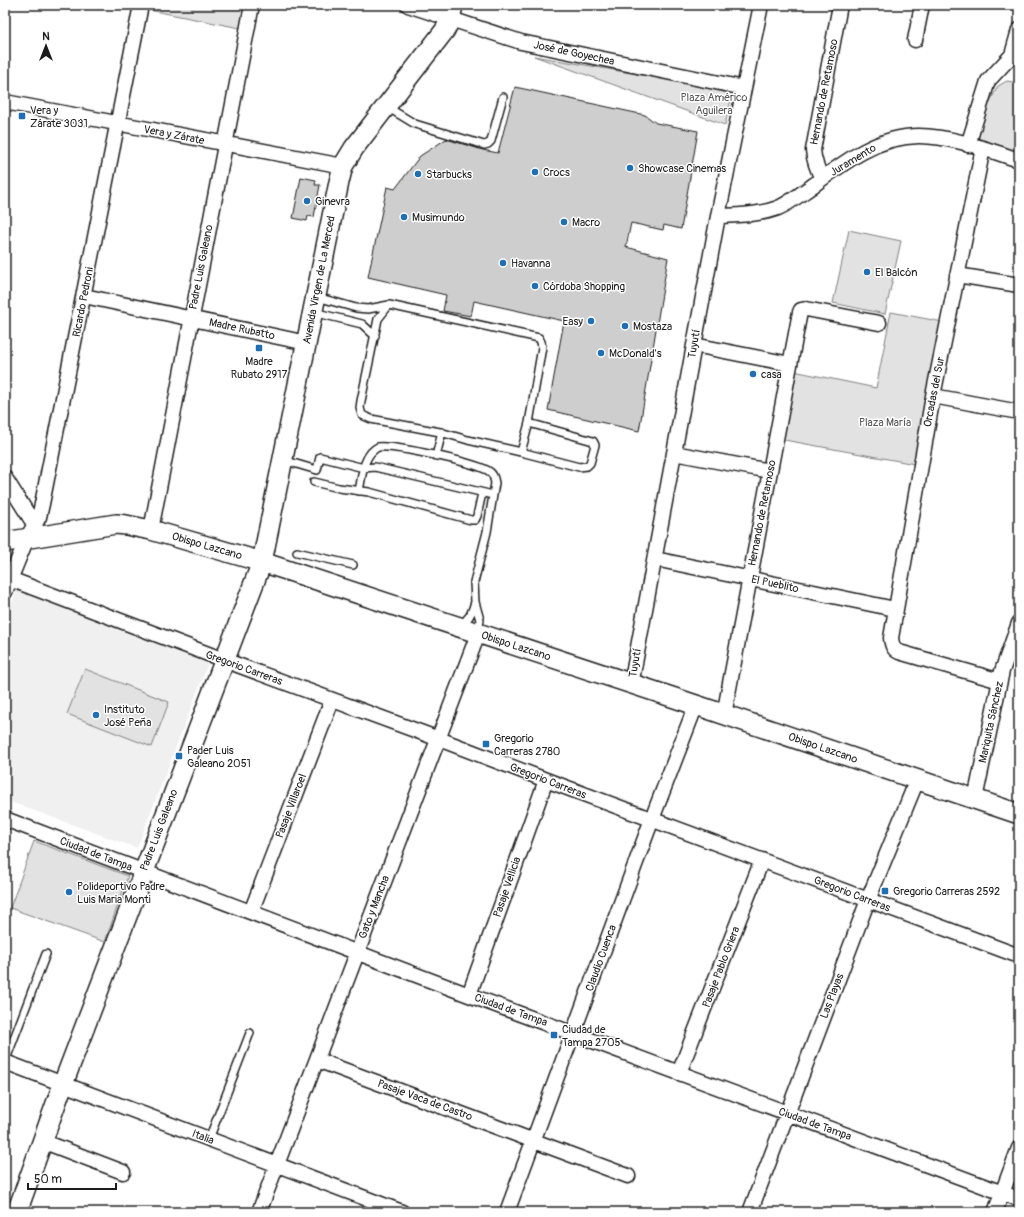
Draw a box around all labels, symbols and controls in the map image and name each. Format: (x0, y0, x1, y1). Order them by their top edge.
north arrow (26, 26, 66, 66)
text: N (42, 30, 50, 43)
street label: José de Goyechea (532, 38, 616, 68)
street label: Hernando de Retamoso (807, 38, 841, 146)
park label: Plaza Américo Aguilera (681, 91, 748, 117)
place label: Vera y Zárate 3031 (30, 104, 88, 130)
marker: Vera y Zárate 3031 (17, 111, 27, 121)
street label: Vera y Zárate (142, 123, 206, 147)
street label: Juramento (828, 141, 878, 179)
place label: Showcase Cinemas (638, 162, 726, 175)
marker: Showcase Cinemas (625, 163, 635, 173)
place label: Crocs (543, 166, 570, 179)
marker: Crocs (530, 167, 540, 177)
place label: Starbucks (426, 168, 472, 181)
marker: Starbucks (413, 169, 423, 179)
place label: Ginevra (315, 195, 350, 208)
marker: Ginevra (302, 196, 312, 206)
place label: Musimundo (412, 211, 465, 224)
marker: Musimundo (399, 212, 409, 222)
street label: Avenida Virgen de La Merced (300, 215, 338, 345)
place label: Macro (572, 216, 600, 229)
marker: Macro (559, 217, 569, 227)
street label: Padre Luis Galeano (186, 223, 216, 311)
place label: Havanna (511, 257, 550, 270)
marker: Havanna (498, 258, 508, 268)
street label: Ricardo Pedroni (70, 266, 96, 338)
place label: El Balcón (875, 266, 918, 279)
marker: El Balcón (862, 267, 872, 277)
place label: Córdoba Shopping (543, 280, 626, 293)
marker: Córdoba Shopping (530, 281, 540, 291)
place label: Easy (563, 315, 583, 328)
street label: Madre Rubatto (208, 316, 276, 342)
marker: Easy (586, 316, 596, 326)
place label: Mostaza (633, 320, 672, 333)
marker: Mostaza (620, 321, 630, 331)
street label: Tuyutí (685, 329, 703, 359)
marker: Madre Rubato 2917 (254, 343, 264, 353)
place label: McDonald's (609, 347, 662, 360)
marker: McDonald's (596, 348, 606, 358)
place label: Madre Rubato 2917 (231, 355, 288, 381)
street label: Orcadas del Sur (921, 356, 947, 428)
place label: casa (761, 368, 782, 381)
marker: casa (748, 369, 758, 379)
park label: Plaza María (859, 416, 911, 429)
street label: Hernando de Retamoso (745, 459, 779, 567)
street label: Obispo Lazcano (170, 530, 244, 562)
street label: El Pueblito (750, 573, 800, 595)
street label: Obispo Lazcano (480, 629, 553, 663)
street label: Gregorio Carreras (204, 648, 284, 688)
street label: Tuyutí (626, 648, 644, 678)
street label: Mariquita Sánchez (976, 680, 1006, 764)
place label: Instituto José Peña (104, 703, 151, 729)
marker: Instituto José Peña (91, 710, 101, 720)
street label: Obispo Lazcano (787, 730, 859, 766)
place label: Gregorio Carreras 2780 (494, 732, 560, 758)
marker: Gregorio Carreras 2780 (481, 739, 491, 749)
place label: Pader Luis Galeano 2051 (187, 744, 251, 770)
marker: Pader Luis Galeano 2051 (174, 751, 184, 761)
street label: Gregorio Carreras (508, 760, 588, 802)
street label: Pasaje Villaroel (273, 772, 309, 840)
street label: Padre Luis Galeano (137, 787, 181, 873)
street label: Ciudad de Tampa (58, 834, 134, 874)
street label: Pasaje Vellicia (491, 855, 523, 919)
street label: Gregorio Carreras (812, 873, 892, 915)
street label: Gato y Mancha (356, 874, 392, 940)
place label: Polideportivo Padre Luis Maria Monti (77, 880, 165, 906)
place label: Gregorio Carreras 2592 (893, 885, 1000, 898)
marker: Gregorio Carreras 2592 (880, 886, 890, 896)
marker: Polideportivo Padre Luis Maria Monti (64, 887, 74, 897)
street label: Claudio Cuenca (583, 923, 619, 993)
street label: Pasaje Pablo Griera (700, 925, 742, 1009)
street label: Las Playas (817, 972, 847, 1020)
street label: Ciudad de Tampa (473, 991, 549, 1029)
place label: Ciudad de Tampa 2705 (562, 1023, 621, 1049)
marker: Ciudad de Tampa 2705 (549, 1030, 559, 1040)
street label: Pasaje Vaca de Castro (376, 1077, 474, 1123)
street label: Ciudad de Tampa (777, 1105, 853, 1143)
street label: Italia (190, 1127, 216, 1147)
scale bar (28, 1165, 116, 1191)
text: 50 m (34, 1172, 62, 1187)

